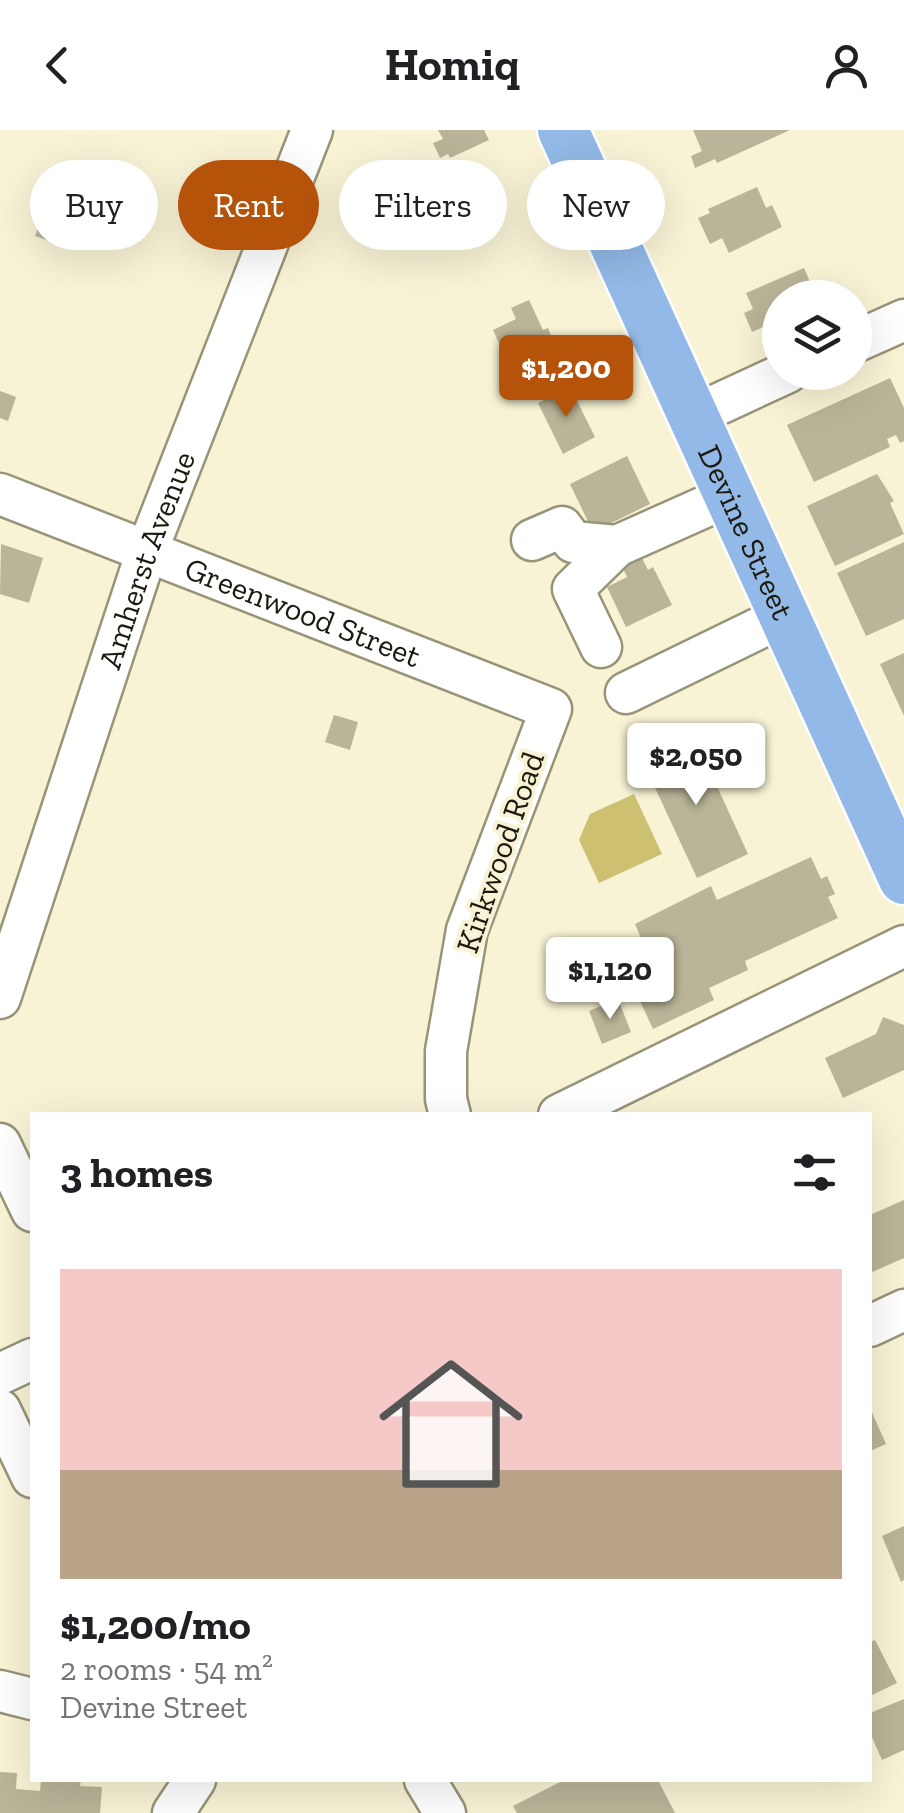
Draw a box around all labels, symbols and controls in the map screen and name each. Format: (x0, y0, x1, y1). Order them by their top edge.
icon: back (30, 38, 85, 93)
text: Homiq (385, 38, 519, 92)
icon: person (819, 38, 874, 93)
chip: Buy (30, 160, 158, 250)
chip: Rent (178, 160, 319, 250)
chip: Filters (339, 160, 507, 250)
chip: New (527, 160, 665, 250)
map controls (762, 280, 872, 390)
button: layers (762, 280, 872, 390)
pin: $1,200 (485, 335, 647, 420)
text: $1,200 (521, 348, 611, 386)
street label: Devine Street (690, 439, 802, 625)
street label: Amherst Avenue (91, 446, 203, 674)
street label: Greenwood Street (180, 549, 426, 675)
pin: $2,050 (615, 723, 777, 808)
text: $2,050 (649, 736, 743, 774)
street label: Kirkwood Road (448, 746, 552, 957)
pin: $1,120 (529, 937, 691, 1022)
text: $1,120 (568, 950, 652, 988)
icon: filters (787, 1145, 842, 1200)
text: 3 homes (60, 1147, 213, 1198)
icon: home (361, 1334, 541, 1514)
text: $1,200/mo (60, 1599, 251, 1650)
text: 2 rooms · 54 m² (60, 1650, 273, 1688)
text: Devine Street (60, 1688, 247, 1726)

